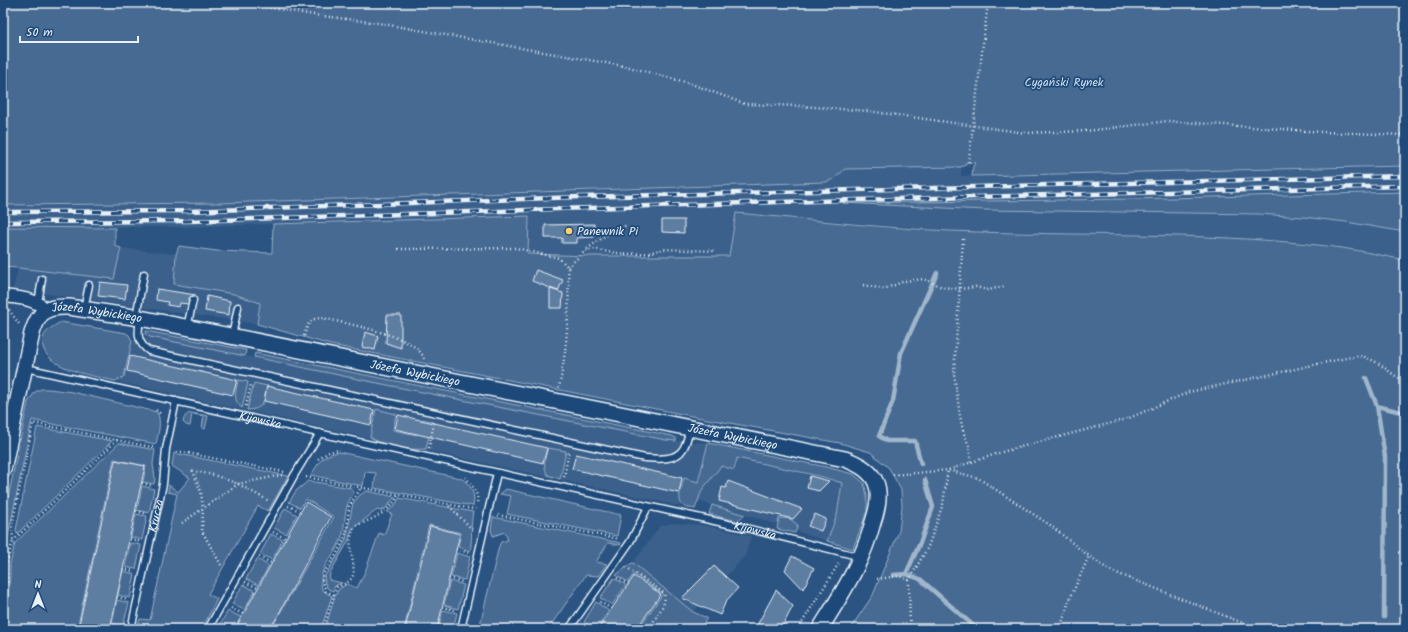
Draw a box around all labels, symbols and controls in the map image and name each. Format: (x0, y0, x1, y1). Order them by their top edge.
scale bar (20, 18, 138, 44)
text: 50 m (26, 23, 53, 42)
park label: Cygański Rynek (1025, 73, 1104, 92)
place label: Panewnik Pi (577, 222, 639, 241)
marker: Panewnik Pi (564, 226, 574, 236)
street label: Józefa Wybickiego (50, 297, 144, 328)
street label: Józefa Wybickiego (368, 355, 462, 391)
street label: Kijowska (237, 406, 284, 434)
street label: Józefa Wybickiego (686, 418, 779, 455)
street label: Krucza (143, 497, 169, 534)
street label: Kijowska (732, 516, 779, 545)
north arrow (18, 574, 58, 614)
text: N (35, 576, 42, 594)

